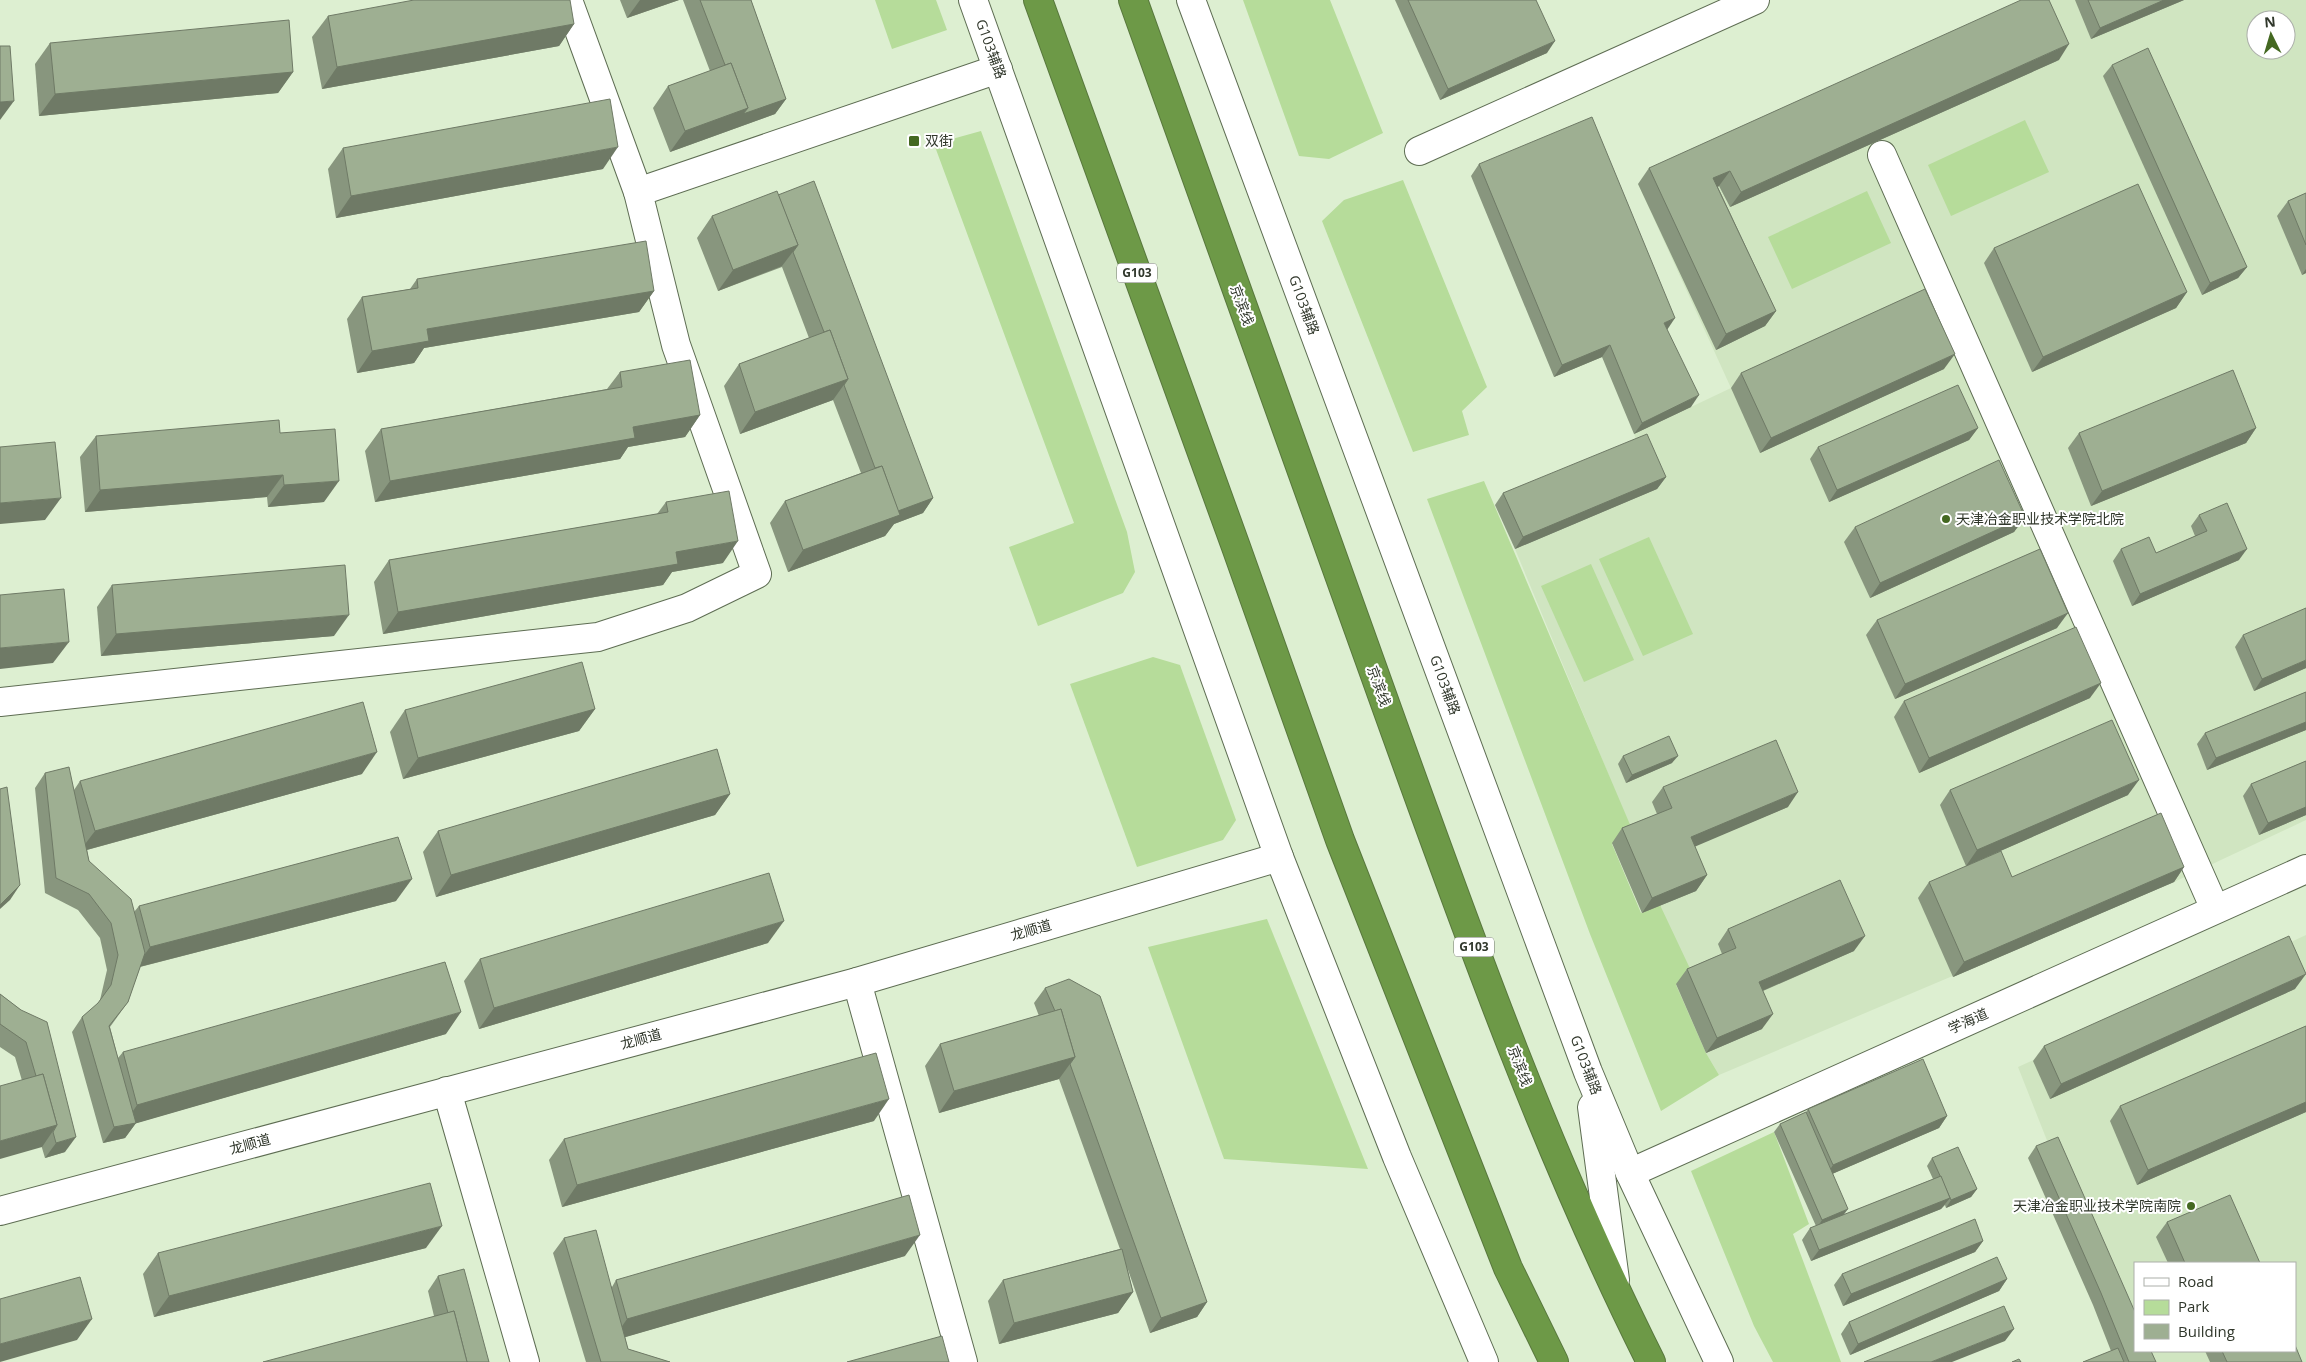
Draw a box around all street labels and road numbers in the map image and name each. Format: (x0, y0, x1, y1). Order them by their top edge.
street label: G103辅路 (972, 16, 1011, 81)
road number: G103 (1117, 264, 1157, 282)
street label: G103辅路 (1285, 272, 1324, 337)
street label: 京滨线 (1226, 282, 1259, 328)
street label: G103辅路 (1426, 652, 1465, 717)
street label: 京滨线 (1363, 663, 1396, 709)
street label: 龙顺道 (1008, 915, 1054, 944)
road number: G103 (1454, 938, 1494, 956)
street label: 学海道 (1945, 1003, 1991, 1038)
street label: 龙顺道 (618, 1024, 664, 1053)
street label: G103辅路 (1566, 1032, 1606, 1097)
street label: 京滨线 (1504, 1043, 1537, 1089)
street label: 龙顺道 (227, 1129, 273, 1158)

